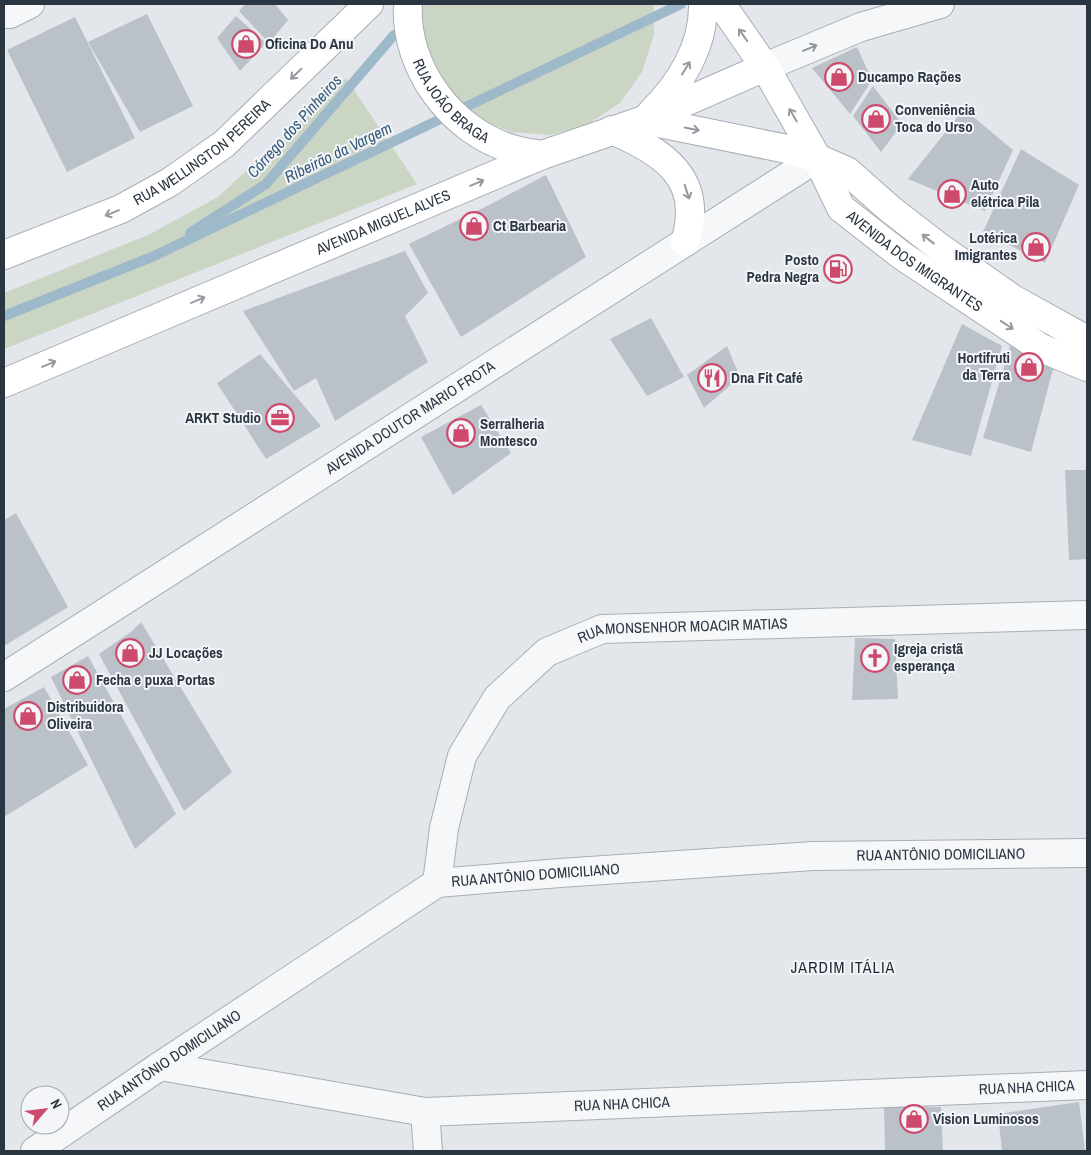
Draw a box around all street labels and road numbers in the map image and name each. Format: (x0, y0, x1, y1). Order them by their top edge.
street label: RUA JOÃO BRAGA (408, 55, 494, 148)
street label: RUA WELLINGTON PEREIRA (129, 93, 275, 210)
street label: AVENIDA MIGUEL ALVES (312, 184, 454, 260)
street label: AVENIDA DOS IMIGRANTES (842, 205, 987, 316)
street label: AVENIDA DOUTOR MARIO FROTA (320, 355, 499, 480)
street label: RUA MONSENHOR MOACIR MATIAS (574, 613, 788, 648)
street label: RUA ANTÔNIO DOMICILIANO (856, 843, 1025, 866)
street label: RUA ANTÔNIO DOMICILIANO (451, 858, 620, 892)
street label: RUA ANTÔNIO DOMICILIANO (93, 1004, 245, 1116)
street label: RUA NHA CHICA (978, 1074, 1076, 1099)
street label: RUA NHA CHICA (574, 1091, 671, 1116)

